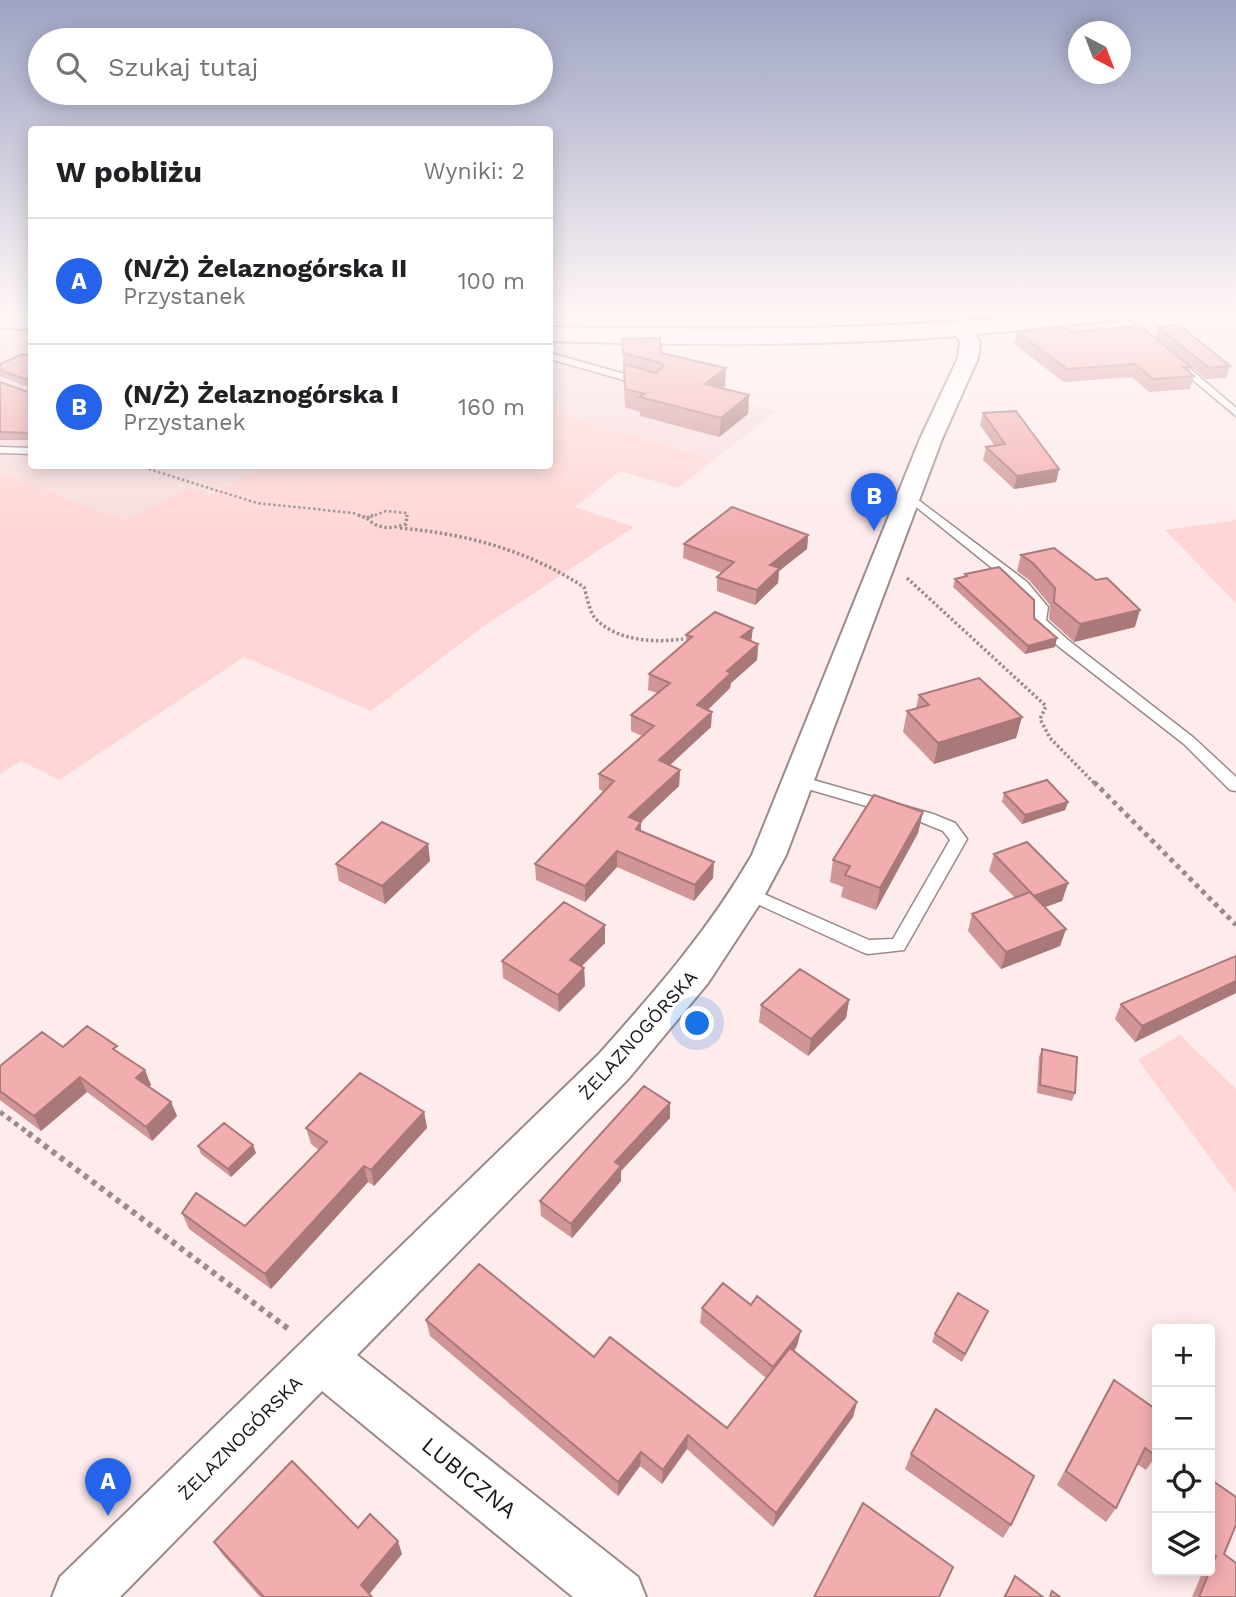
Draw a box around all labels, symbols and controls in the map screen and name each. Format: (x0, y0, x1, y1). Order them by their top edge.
north arrow (1068, 21, 1131, 84)
search box (28, 28, 553, 105)
icon: search (52, 48, 90, 86)
text: Szukaj tutaj (108, 52, 258, 82)
text: W pobliżu (56, 154, 202, 189)
text: Wyniki: 2 (423, 158, 525, 185)
text: (N/Ż) Żelaznogórska II (123, 253, 407, 283)
text: A (71, 268, 87, 295)
text: 100 m (458, 268, 525, 295)
text: Przystanek (123, 283, 246, 310)
text: (N/Ż) Żelaznogórska I (123, 379, 399, 409)
text: B (71, 394, 87, 421)
text: 160 m (458, 394, 525, 421)
text: Przystanek (123, 409, 246, 436)
pin: B (851, 473, 897, 531)
street label: ŻELAZNOGÓRSKA (574, 965, 702, 1104)
your location (680, 1006, 714, 1040)
map controls (1152, 1324, 1215, 1576)
button: + (1152, 1324, 1215, 1387)
street label: ŻELAZNOGÓRSKA (173, 1371, 307, 1505)
button: − (1152, 1387, 1215, 1450)
street label: LUBICZNA (416, 1432, 522, 1524)
button: locate (1152, 1450, 1215, 1513)
pin: A (85, 1458, 131, 1516)
button: layers (1152, 1513, 1215, 1576)

